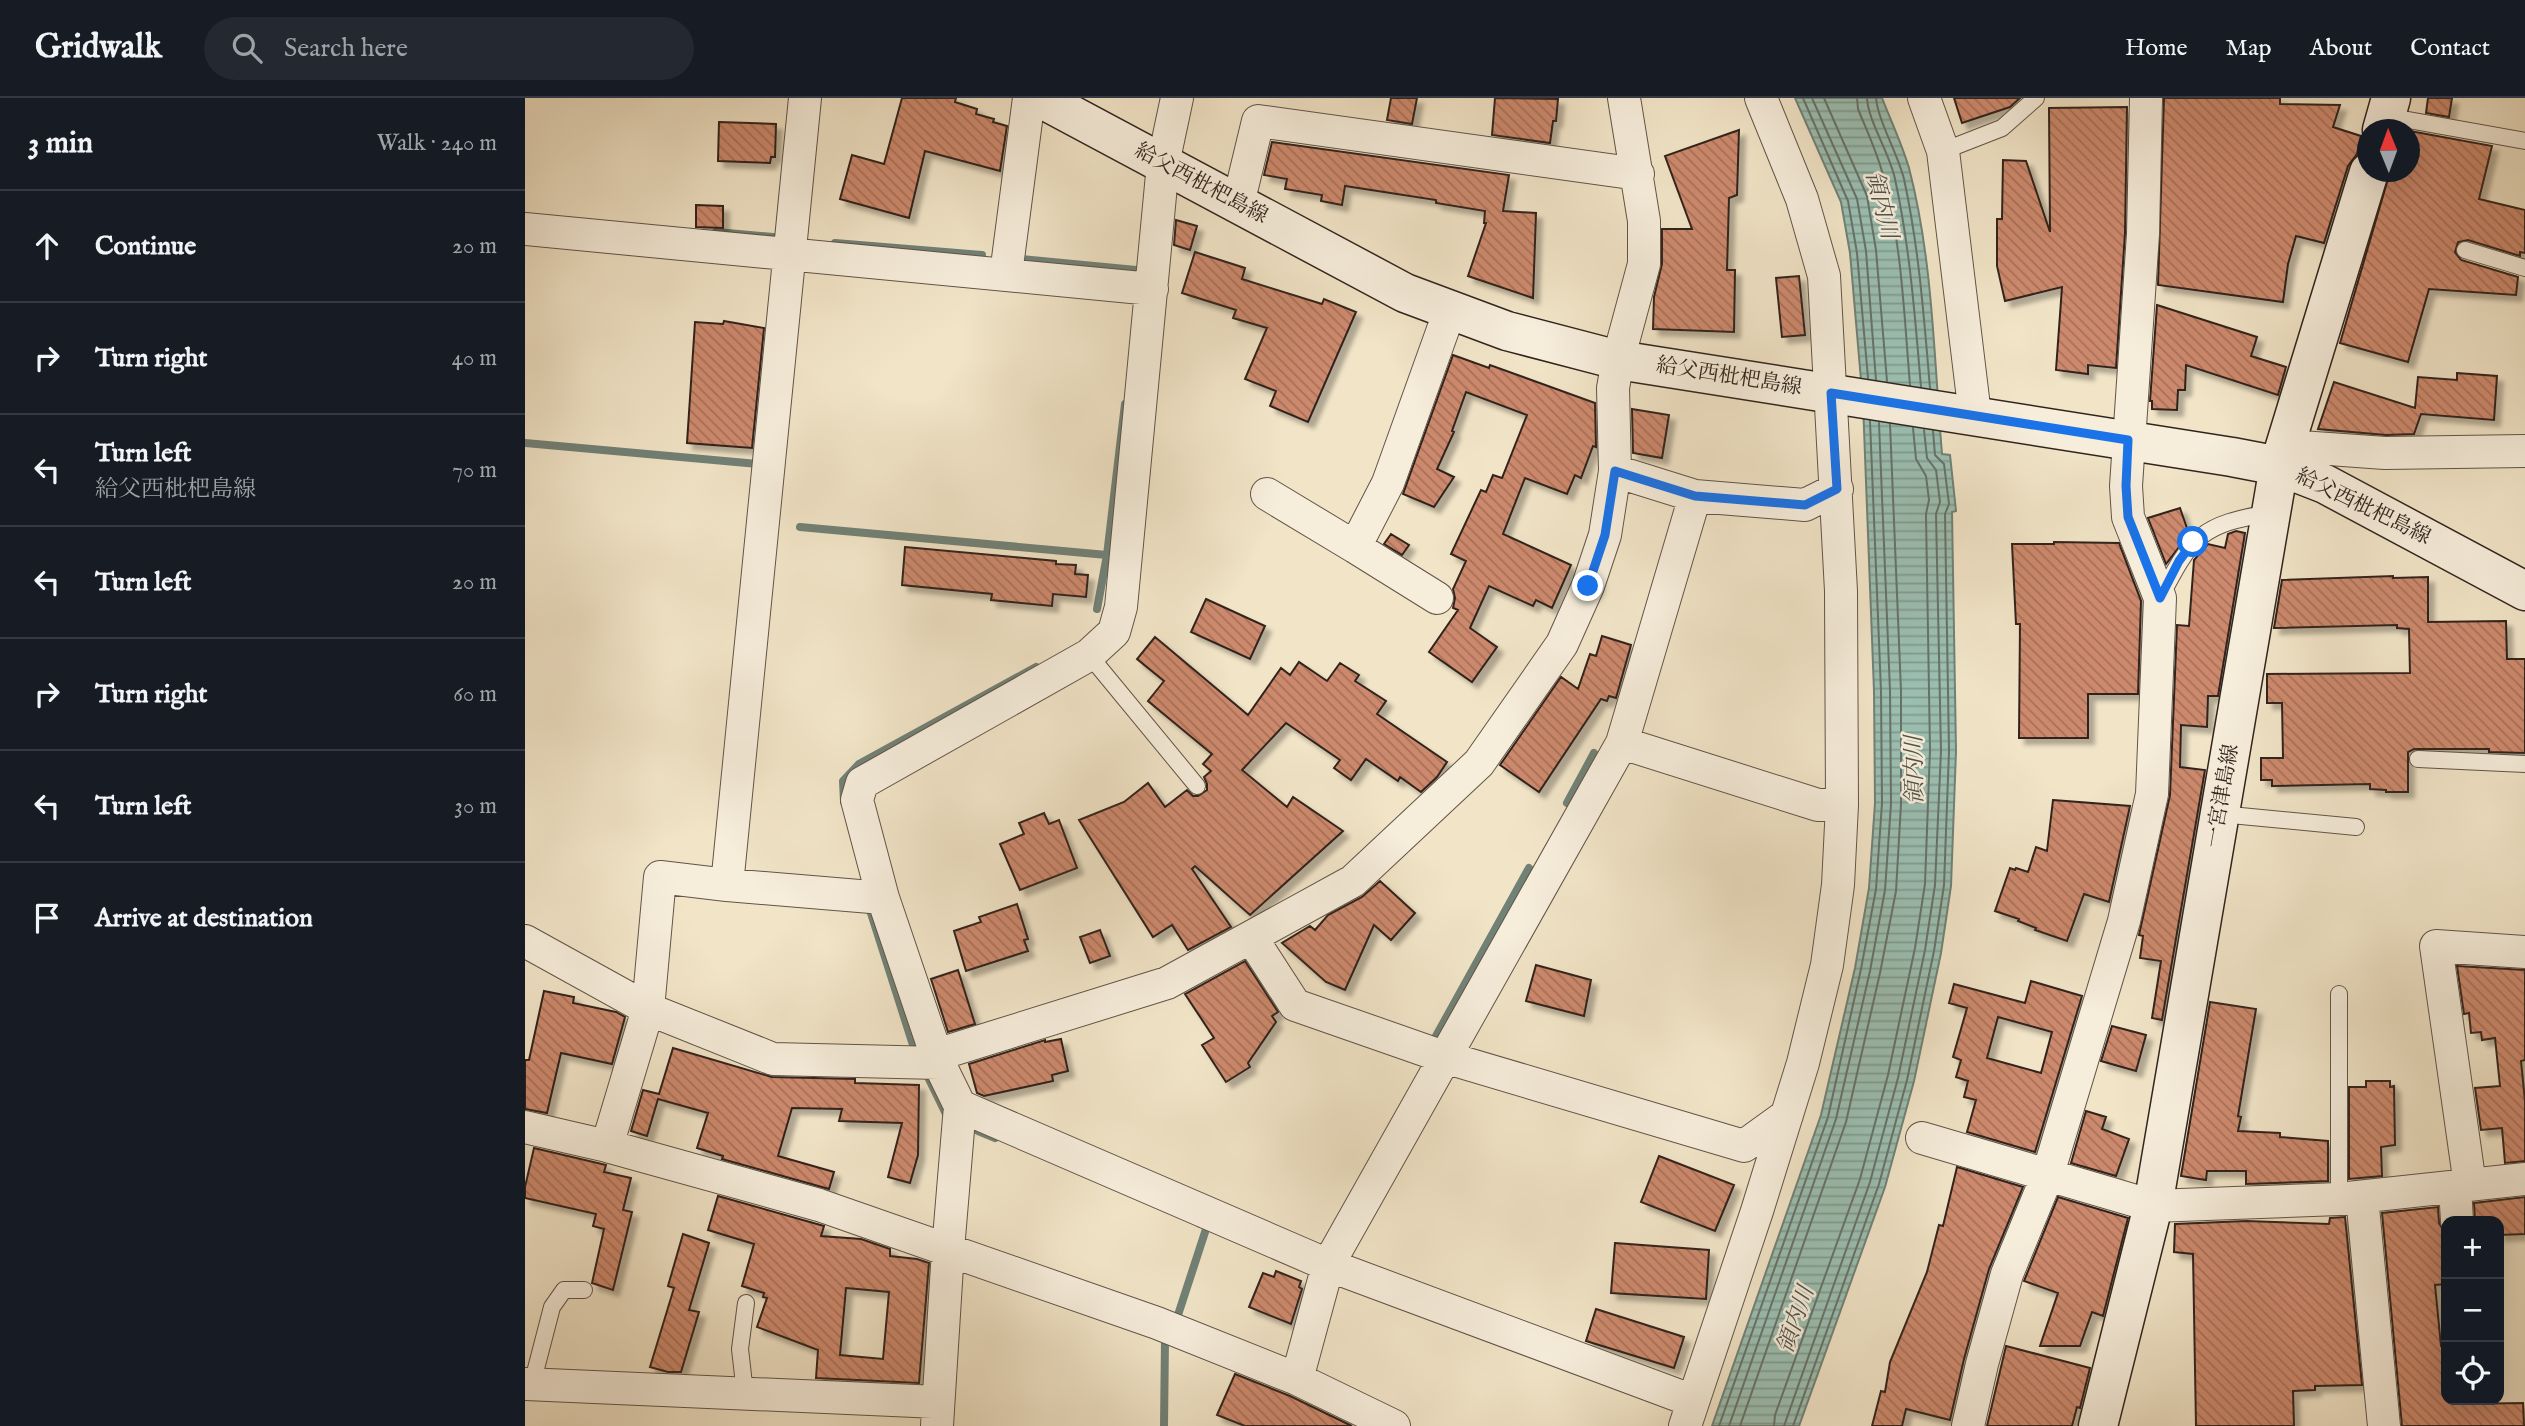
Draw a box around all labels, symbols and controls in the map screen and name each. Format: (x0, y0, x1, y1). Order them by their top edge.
search box (204, 17, 694, 80)
text: Gridwalk (35, 27, 162, 69)
icon: search (228, 29, 266, 67)
text: Search here (284, 32, 408, 65)
text: Home (2125, 33, 2188, 64)
text: Map (2226, 33, 2272, 64)
text: About (2310, 33, 2372, 64)
text: Contact (2410, 33, 2490, 64)
north arrow (2357, 119, 2420, 182)
text: 3 min (28, 125, 93, 163)
text: Walk · 240 m (377, 129, 497, 158)
street label: 給父西枇杷島線 (1130, 138, 1272, 230)
water label: 領内川 (1859, 168, 1904, 245)
icon: ahead (28, 227, 66, 265)
text: Continue (95, 230, 196, 263)
text: 20 m (452, 232, 497, 261)
icon: right (28, 339, 66, 377)
text: Turn right (95, 342, 208, 375)
text: 40 m (452, 344, 497, 373)
street label: 給父西枇杷島線 (1654, 352, 1804, 402)
text: Turn left (95, 437, 192, 470)
icon: left (28, 451, 66, 489)
text: 70 m (452, 456, 497, 485)
street label: 給父西枇杷島線 (2291, 463, 2435, 551)
text: 給父西枇杷島線 (95, 475, 256, 504)
route start (2177, 526, 2208, 557)
icon: left (28, 563, 66, 601)
text: Turn left (95, 566, 192, 599)
text: 20 m (452, 568, 497, 597)
route end (1572, 570, 1603, 601)
icon: right (28, 675, 66, 713)
text: Turn right (95, 678, 208, 711)
text: 60 m (453, 680, 497, 709)
water label: 領内川 (1900, 732, 1930, 805)
street label: 一宮津島線 (2201, 742, 2245, 850)
icon: left (28, 787, 66, 825)
text: Turn left (95, 790, 192, 823)
text: 30 m (454, 792, 497, 821)
icon: arrive (28, 899, 66, 937)
text: Arrive at destination (95, 902, 313, 935)
map controls (2441, 1216, 2504, 1405)
button: + (2441, 1216, 2504, 1279)
button: − (2441, 1279, 2504, 1342)
water label: 領内川 (1771, 1280, 1822, 1357)
button: locate (2441, 1342, 2504, 1405)

